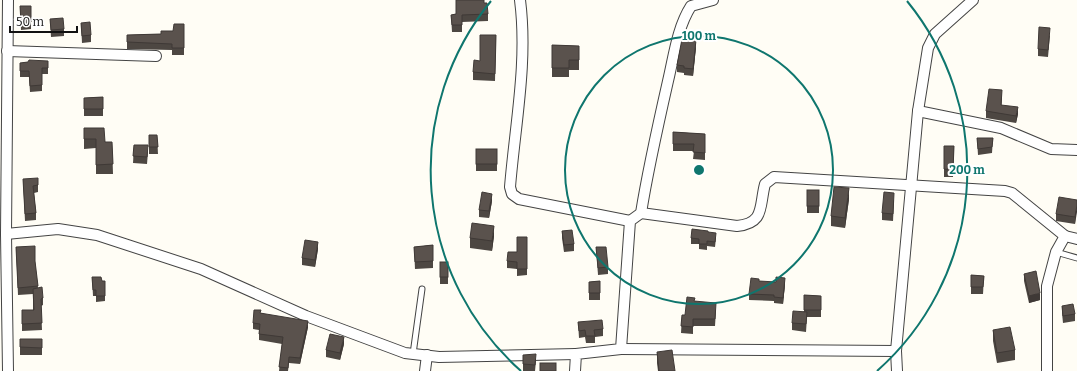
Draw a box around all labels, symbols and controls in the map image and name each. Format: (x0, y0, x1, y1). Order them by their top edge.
scale bar (10, 8, 77, 34)
text: 50 m (16, 15, 45, 29)
text: 100 m (682, 29, 717, 43)
centre of rings (692, 163, 706, 177)
text: 200 m (949, 163, 985, 177)

